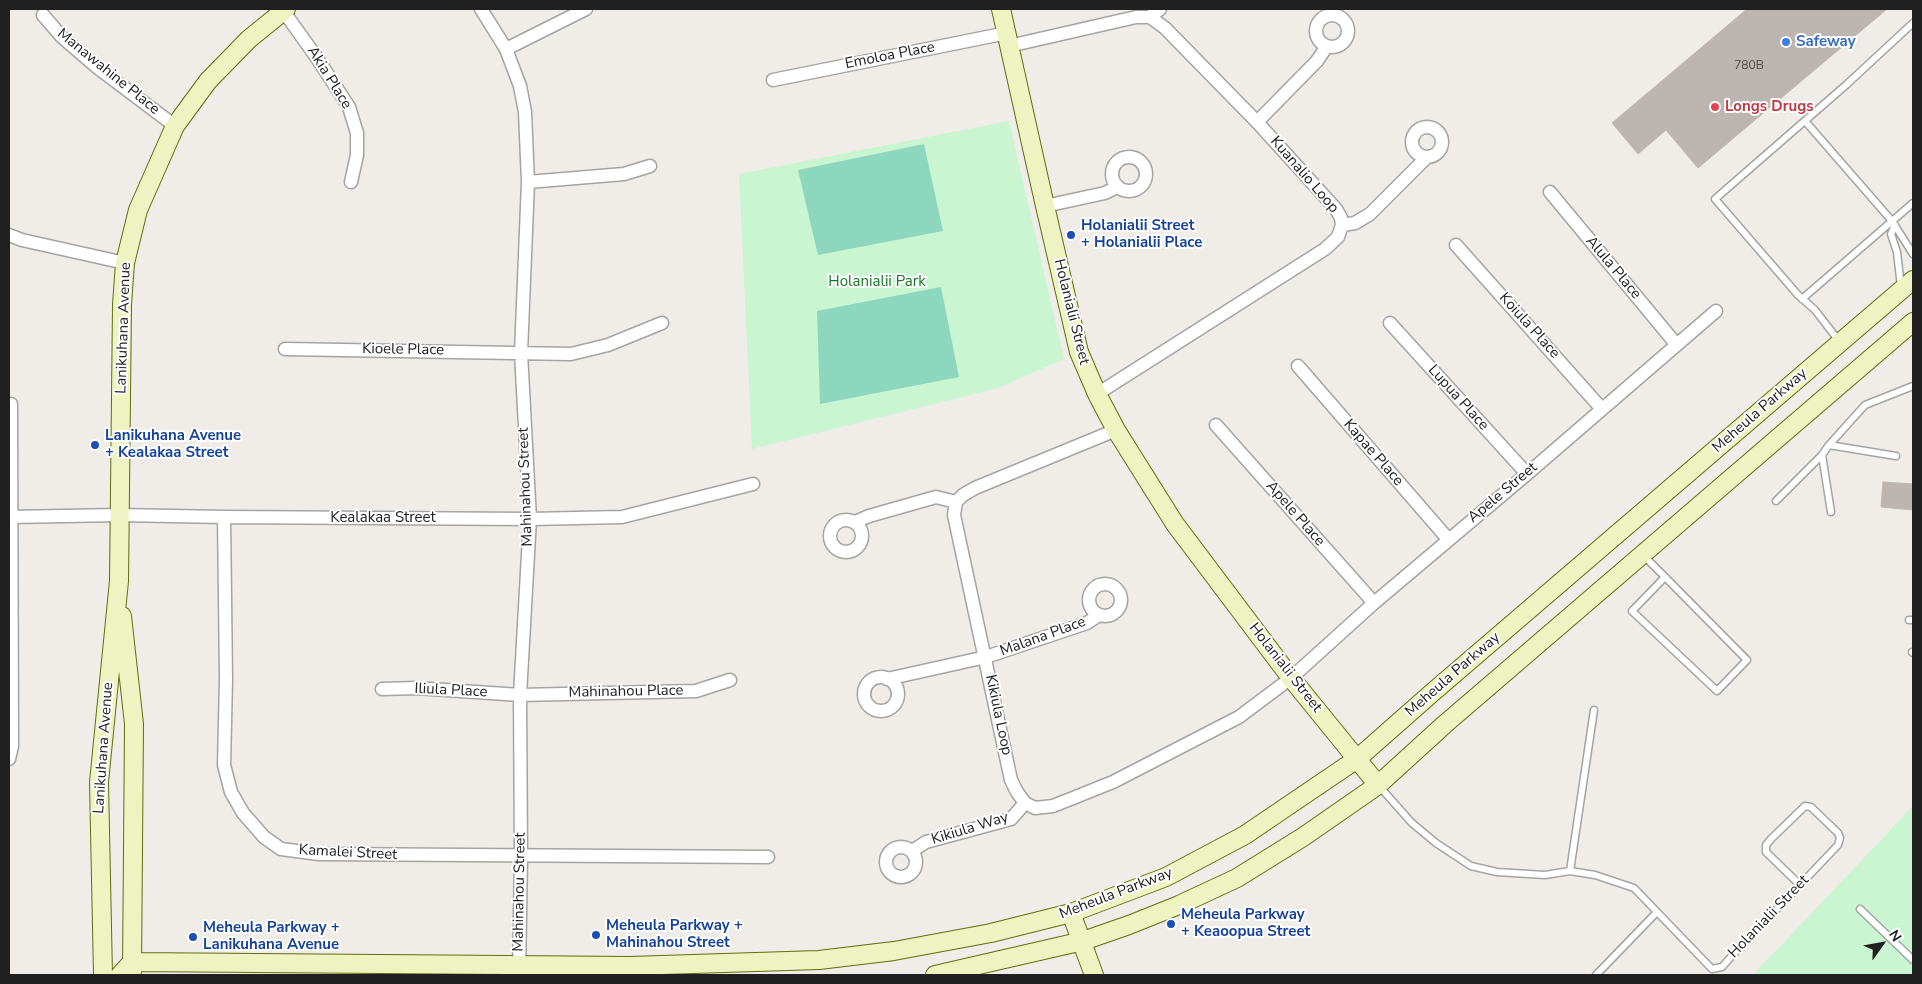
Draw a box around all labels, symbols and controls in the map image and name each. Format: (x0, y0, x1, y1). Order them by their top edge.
street label: Manawahine Place (53, 25, 163, 119)
place label: Safeway (1796, 33, 1856, 51)
marker: Safeway (1780, 36, 1792, 48)
street label: Emoloa Place (844, 38, 936, 74)
street label: Akia Place (303, 43, 355, 113)
house number: 780B (1734, 59, 1764, 73)
place label: Longs Drugs (1725, 98, 1814, 116)
marker: Longs Drugs (1709, 101, 1721, 113)
street label: Kuanalio Loop (1266, 133, 1342, 217)
place label: Holanialii Street + Holanialii Place (1081, 217, 1202, 252)
marker: Holanialii Street + Holanialii Place (1065, 229, 1077, 241)
street label: Alula Place (1581, 233, 1645, 303)
street label: Holanialii Street (1049, 257, 1093, 367)
street label: Lanikuhana Avenue (113, 262, 135, 394)
park label: Holanialii Park (828, 273, 926, 291)
street label: Koiula Place (1495, 289, 1563, 363)
street label: Kioele Place (362, 340, 444, 360)
street label: Lupua Place (1424, 361, 1492, 435)
street label: Meheula Parkway (1709, 365, 1811, 457)
street label: Kapae Place (1339, 416, 1407, 490)
place label: Lanikuhana Avenue + Kealakaa Street (105, 427, 241, 462)
street label: Mahinahou Street (515, 427, 537, 547)
marker: Lanikuhana Avenue + Kealakaa Street (89, 439, 101, 451)
street label: Apele Street (1465, 459, 1541, 527)
street label: Apele Place (1262, 478, 1328, 550)
street label: Kealakaa Street (330, 509, 436, 527)
street label: Malana Place (998, 613, 1088, 661)
street label: Holanialii Street (1245, 620, 1325, 716)
street label: Meheula Parkway (1402, 629, 1504, 721)
street label: Kikiula Loop (981, 673, 1015, 757)
street label: Iliula Place (414, 680, 488, 702)
street label: Lanikuhana Avenue (90, 682, 118, 814)
street label: Mahinahou Place (568, 682, 684, 702)
street label: Kikiula Way (929, 809, 1011, 849)
street label: Mahinahou Street (510, 832, 530, 952)
street label: Kamalei Street (298, 841, 398, 865)
street label: Meheula Parkway (1057, 864, 1175, 924)
street label: Holanialii Street (1725, 872, 1813, 962)
place label: Meheula Parkway + Keaoopua Street (1181, 906, 1310, 941)
place label: Meheula Parkway + Mahinahou Street (606, 917, 743, 952)
marker: Meheula Parkway + Keaoopua Street (1165, 918, 1177, 930)
place label: Meheula Parkway + Lanikuhana Avenue (203, 919, 340, 954)
north arrow (1857, 919, 1907, 969)
text: N (1884, 926, 1906, 945)
marker: Meheula Parkway + Mahinahou Street (590, 929, 602, 941)
marker: Meheula Parkway + Lanikuhana Avenue (187, 931, 199, 943)

